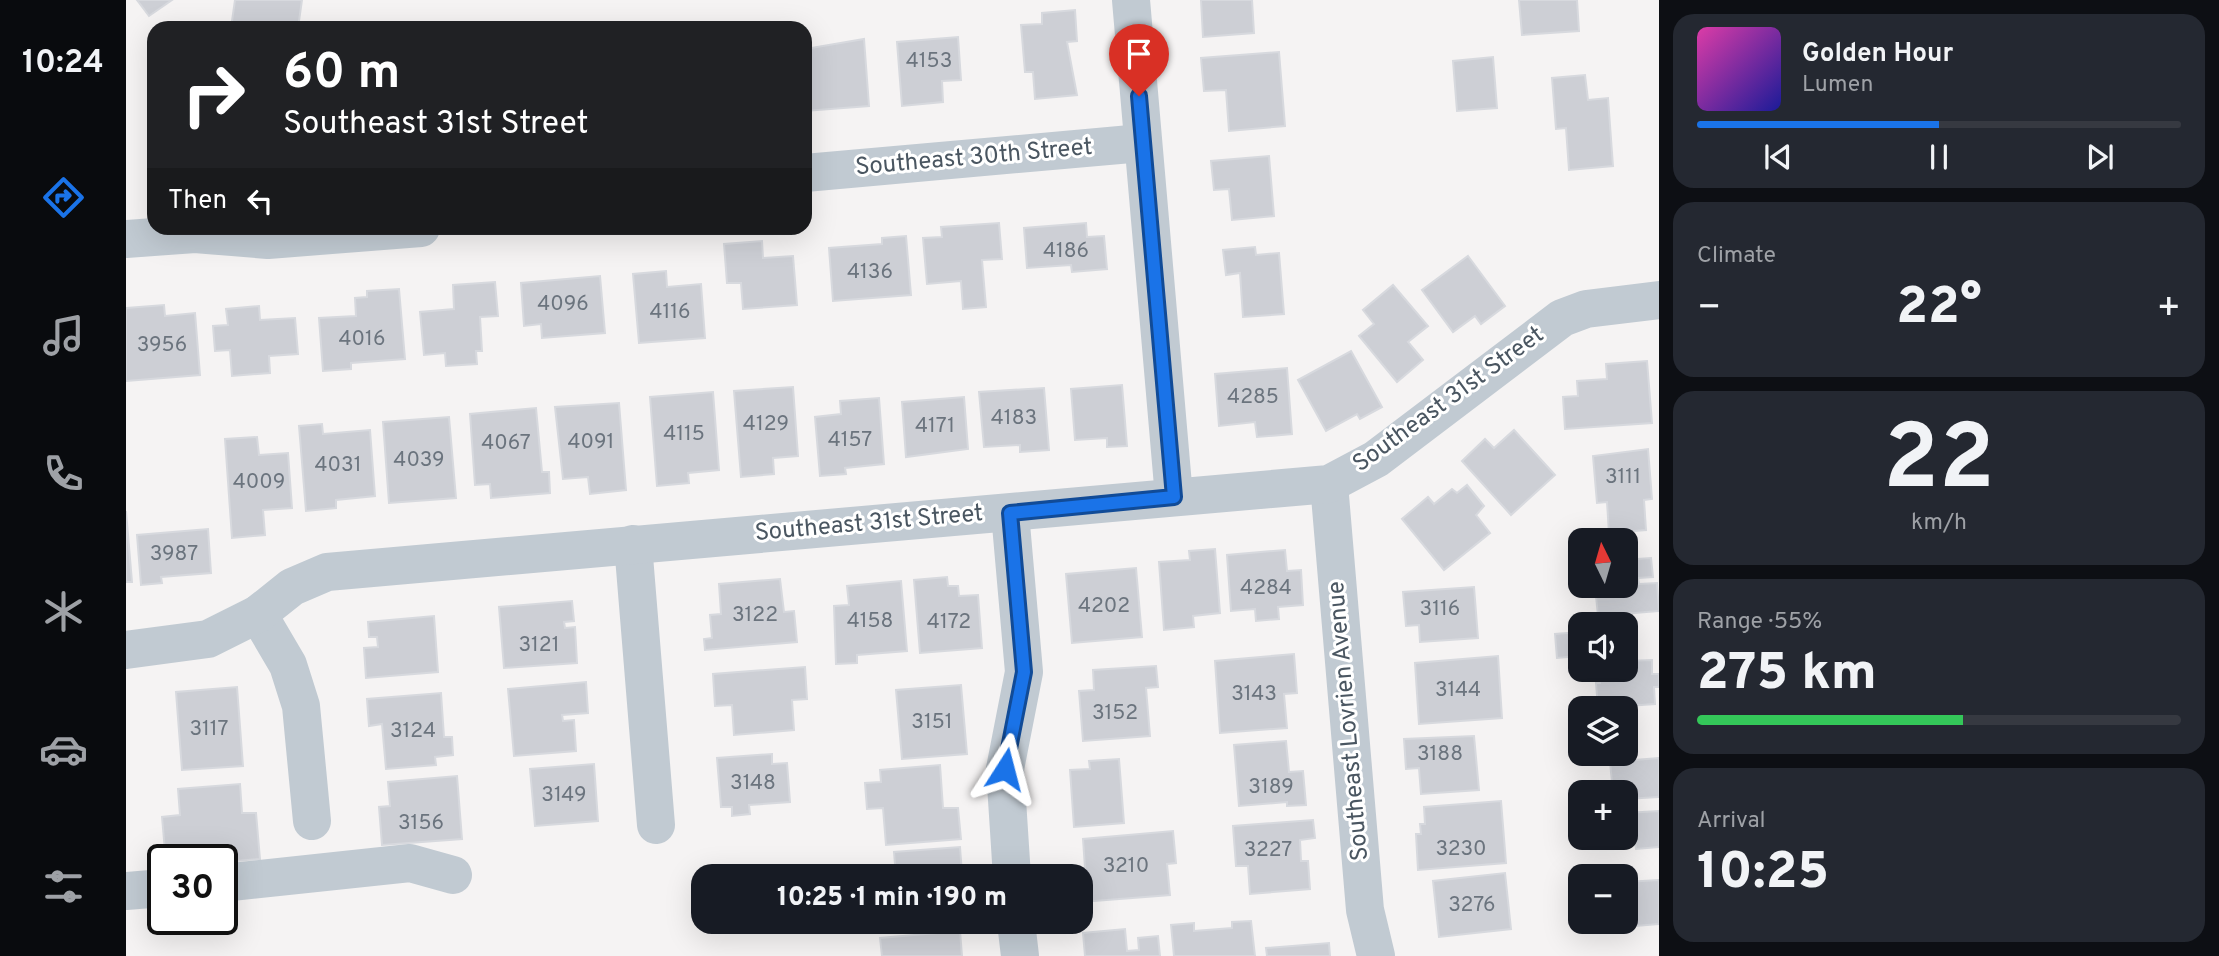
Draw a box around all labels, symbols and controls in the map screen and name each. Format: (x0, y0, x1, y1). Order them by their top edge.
pin (1109, 24, 1169, 96)
icon: arrive (1120, 35, 1158, 73)
text: Golden Hour (1802, 38, 1953, 71)
text: 10:24 (22, 44, 104, 84)
text: 60 m (283, 44, 401, 106)
house number: 4153 (906, 48, 952, 75)
icon: right (168, 49, 259, 140)
text: Lumen (1802, 71, 1873, 100)
text: Southeast 31st Street (283, 105, 589, 145)
street label: Southeast 30th Street (854, 133, 1094, 183)
icon: previous (1759, 138, 1797, 176)
icon: pause (1920, 138, 1958, 176)
icon: next (2081, 138, 2119, 176)
icon: directions (39, 173, 88, 222)
icon: left (241, 182, 279, 220)
text: Then (168, 185, 227, 218)
house number: 4186 (1043, 238, 1089, 265)
text: Climate (1697, 242, 1776, 271)
house number: 4136 (847, 259, 893, 286)
text: 22° (1896, 276, 1982, 342)
text: − (1697, 285, 1722, 334)
text: + (2156, 285, 2181, 334)
house number: 4096 (537, 291, 589, 318)
house number: 4116 (649, 299, 691, 326)
icon: music (39, 311, 88, 360)
street label: Southeast 31st Street (1347, 321, 1551, 479)
house number: 4016 (339, 326, 385, 353)
house number: 3956 (137, 332, 187, 359)
house number: 4285 (1227, 384, 1279, 411)
house number: 4183 (991, 405, 1037, 432)
text: 22 (1883, 406, 1995, 521)
house number: 4129 (743, 411, 789, 438)
house number: 4171 (915, 413, 955, 440)
house number: 4115 (663, 421, 705, 448)
house number: 4157 (828, 427, 872, 454)
house number: 4091 (568, 429, 614, 456)
house number: 4067 (481, 430, 531, 457)
house number: 4039 (393, 447, 445, 474)
icon: phone (39, 449, 88, 498)
house number: 4031 (315, 452, 361, 479)
house number: 3111 (1605, 464, 1641, 491)
house number: 4009 (233, 469, 285, 496)
street label: Southeast 31st Street (754, 499, 984, 549)
text: km/h (1911, 509, 1967, 538)
north arrow (1568, 528, 1638, 598)
map controls (1568, 528, 1638, 934)
house number: 3987 (150, 541, 198, 568)
house number: 4284 (1240, 575, 1292, 602)
street label: Southeast Lovrien Avenue (1322, 580, 1376, 862)
icon: climate (39, 587, 88, 636)
house number: 4202 (1078, 593, 1130, 620)
house number: 3116 (1420, 596, 1460, 623)
house number: 3122 (732, 602, 778, 629)
house number: 4158 (847, 608, 893, 635)
text: Range · 55% (1697, 608, 1822, 637)
house number: 4172 (927, 609, 971, 636)
button: sound (1568, 612, 1638, 682)
house number: 3121 (518, 632, 560, 659)
text: 275 km (1697, 642, 1877, 708)
house number: 3144 (1435, 677, 1481, 704)
house number: 3143 (1231, 681, 1277, 708)
button: layers (1568, 696, 1638, 766)
house number: 3152 (1092, 700, 1138, 727)
house number: 3151 (911, 709, 953, 736)
house number: 3117 (189, 716, 229, 743)
house number: 3124 (390, 718, 436, 745)
icon: car (39, 725, 88, 774)
position arrow (968, 732, 1042, 806)
house number: 3188 (1417, 741, 1463, 768)
house number: 3148 (730, 770, 776, 797)
house number: 3189 (1248, 774, 1294, 801)
button: + (1568, 780, 1638, 850)
house number: 3149 (541, 782, 587, 809)
text: Arrival (1697, 807, 1766, 836)
house number: 3156 (398, 810, 444, 837)
house number: 3230 (1436, 836, 1487, 863)
house number: 3227 (1244, 837, 1292, 864)
text: 10:25 (1697, 841, 1829, 907)
speed limit sign: 30 (147, 844, 238, 935)
house number: 3210 (1103, 853, 1149, 880)
icon: filters (39, 862, 88, 911)
button: − (1568, 864, 1638, 934)
text: 10:25 · 1 min · 190 m (777, 882, 1007, 915)
house number: 3276 (1448, 892, 1496, 919)

